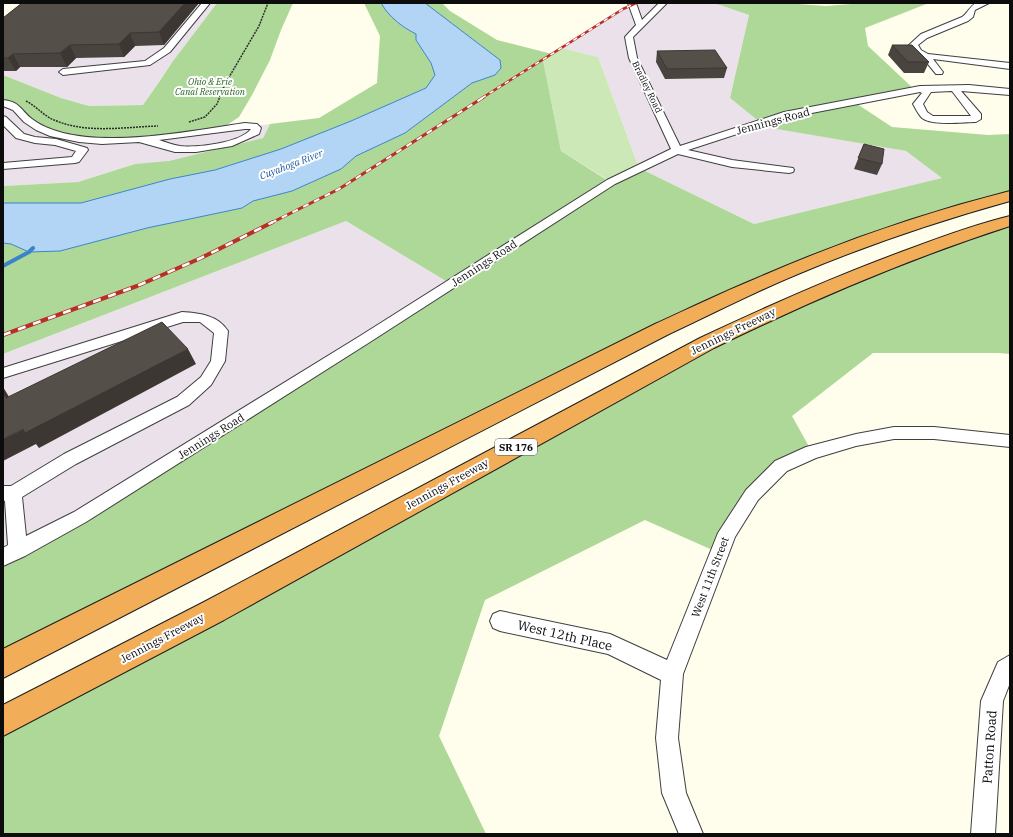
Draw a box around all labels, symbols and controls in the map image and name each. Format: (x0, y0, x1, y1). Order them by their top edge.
street label: Bradley Road (630, 59, 665, 115)
park label: Ohio & Erie Canal Reservation (175, 76, 245, 97)
street label: Jennings Road (735, 104, 812, 138)
water label: Cuyahoga River (258, 146, 325, 182)
street label: Jennings Road (449, 236, 520, 289)
street label: Jennings Freeway (688, 304, 778, 358)
street label: Jennings Road (175, 410, 247, 462)
road number: SR 176 (495, 439, 537, 455)
street label: Jennings Freeway (403, 455, 491, 513)
street label: West 11th Street (688, 535, 732, 619)
street label: Jennings Freeway (118, 610, 206, 666)
street label: West 12th Place (516, 616, 614, 655)
street label: Patton Road (978, 710, 1001, 784)

